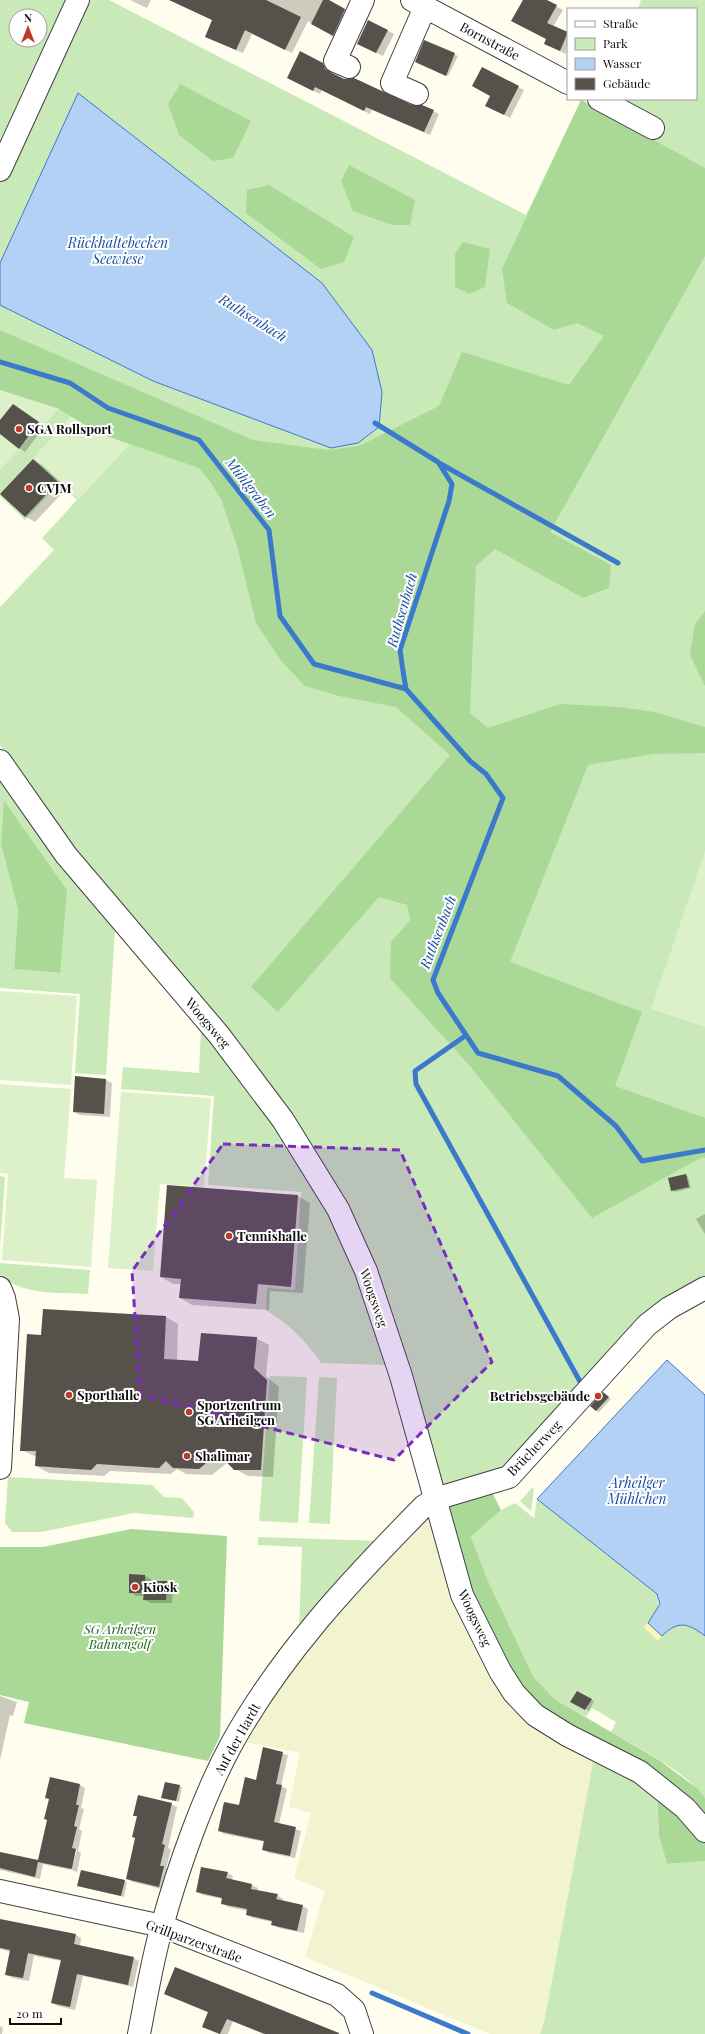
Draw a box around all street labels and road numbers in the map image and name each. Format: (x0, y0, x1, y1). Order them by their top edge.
street label: Bornstraße (457, 18, 524, 64)
street label: Woogsweg (182, 993, 235, 1052)
street label: Woogsweg (356, 1265, 392, 1330)
street label: Brücherweg (503, 1416, 565, 1479)
street label: Woogsweg (454, 1586, 496, 1649)
street label: Auf der Hardt (209, 1699, 264, 1779)
street label: Grillparzerstraße (144, 1915, 245, 1966)

